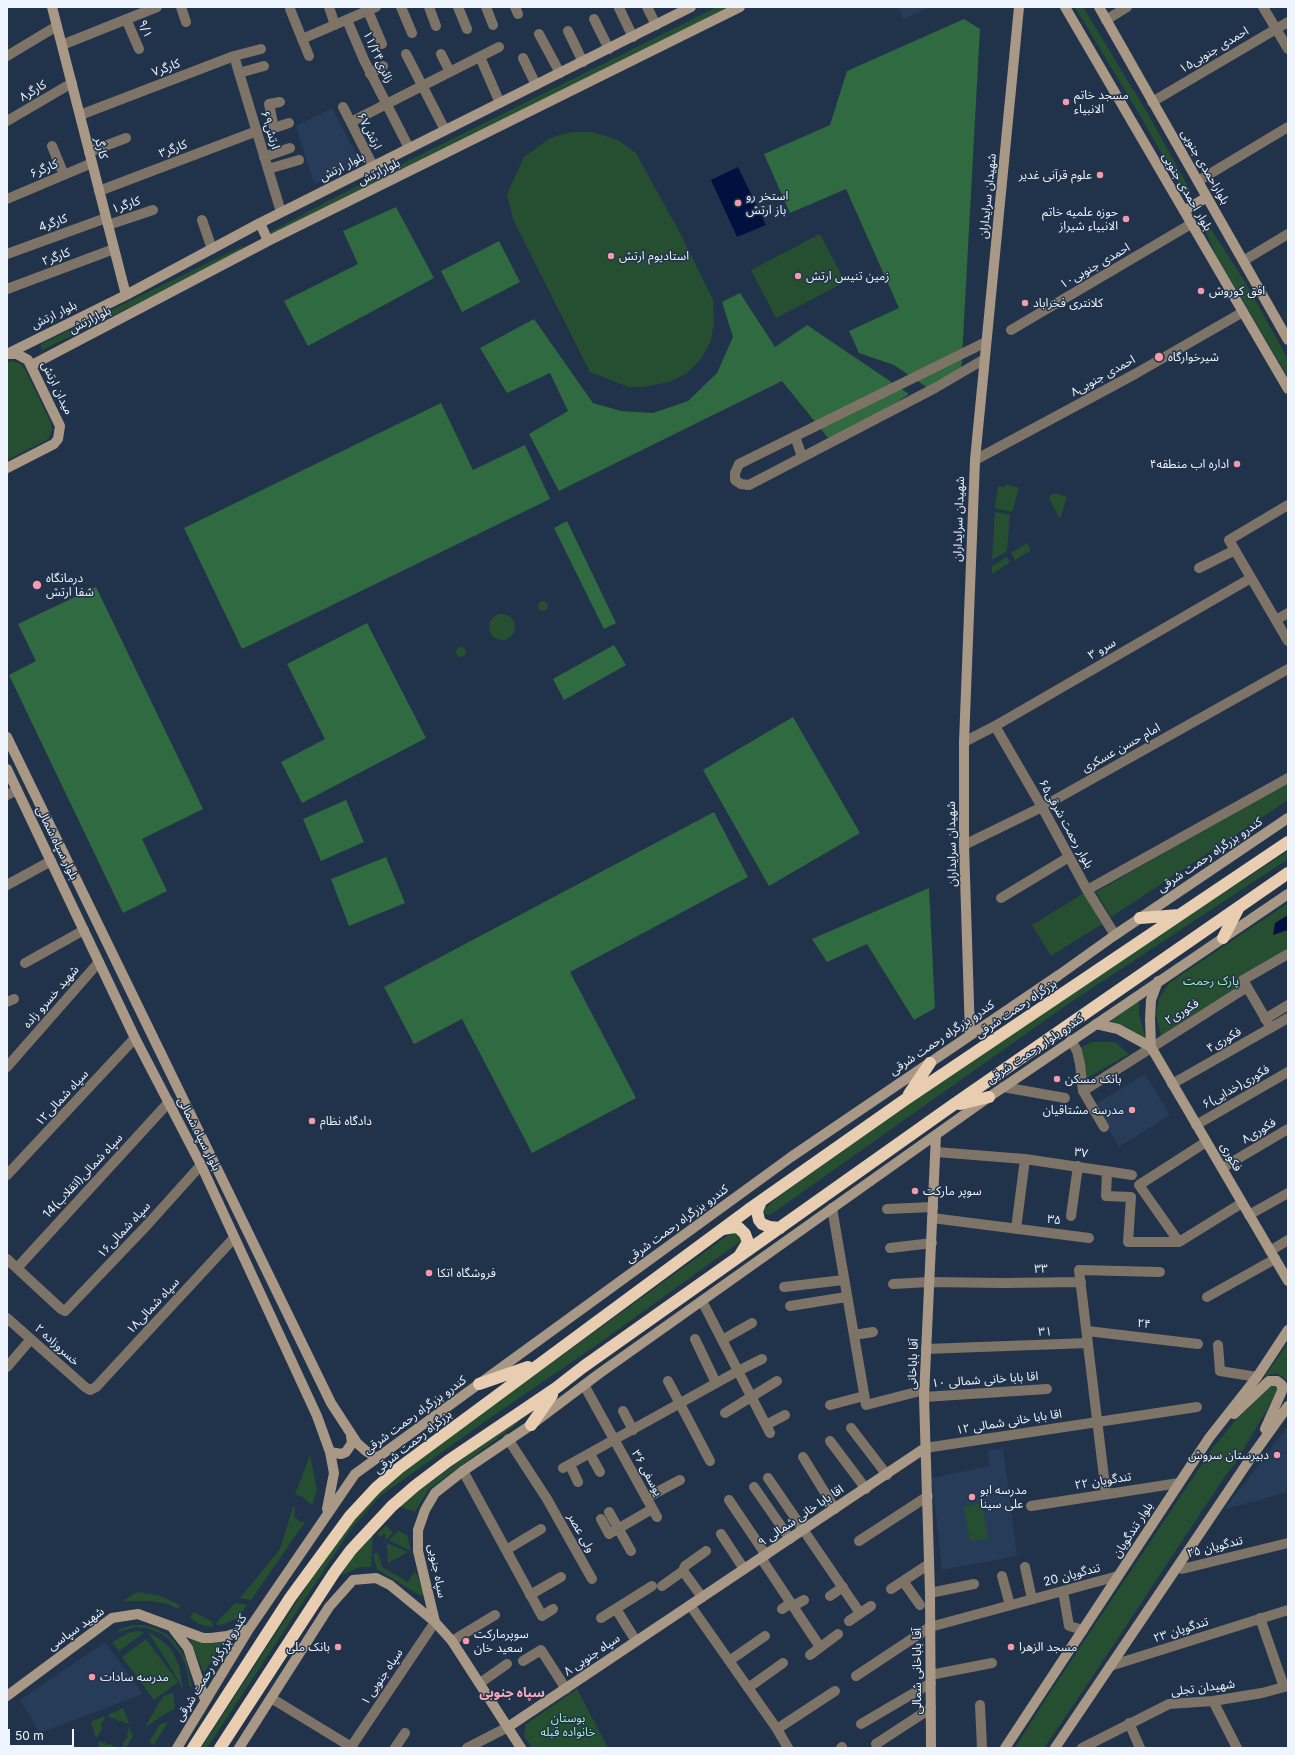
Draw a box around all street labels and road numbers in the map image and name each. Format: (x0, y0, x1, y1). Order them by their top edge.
street label: ۹/۱ (135, 18, 155, 40)
street label: احمدی جنوبی۱۵ (1177, 24, 1251, 76)
street label: زائری۱۱/۲۴ (360, 29, 396, 85)
street label: کارگر۷ (150, 56, 182, 80)
street label: کارگر۸ (17, 77, 49, 105)
street label: ارتش۶۹ (257, 109, 283, 151)
street label: ارتش۶۷ (354, 110, 384, 152)
street label: بلواراحمدی جنوبی (1178, 127, 1232, 207)
street label: کارگر (91, 136, 111, 160)
street label: کارگر۳ (157, 137, 189, 161)
street label: بلوار ارتش (317, 149, 367, 185)
street label: بلوار احمدی جنوبی (1159, 150, 1215, 234)
street label: شهیدان سرایداران (976, 153, 1000, 239)
street label: بلوارارتش (356, 156, 402, 188)
street label: کارگر۶ (28, 157, 60, 181)
street label: کارگر۱ (110, 194, 142, 216)
street label: 4کارگر (37, 211, 69, 235)
street label: احمدی جنوبی۱۰ (1057, 240, 1133, 292)
street label: کارگر۲ (40, 245, 72, 269)
street label: بلوار ارتش (29, 298, 79, 332)
street label: بلوارارتش (67, 303, 113, 337)
street label: احمدی جنوبی۸ (1068, 352, 1138, 400)
street label: میدان ارتش (38, 359, 76, 417)
street label: شهیدان سرایداران (950, 476, 968, 562)
street label: سرو ۳ (1086, 635, 1118, 663)
street label: امام حسن عسکری (1079, 721, 1163, 775)
street label: بلوار رحمت شرقی۶۵ (1036, 777, 1096, 871)
street label: شهیدان سرایداران (944, 801, 960, 887)
street label: بلوار سپاه شمالی (33, 804, 81, 882)
street label: کندرو بزرگراه رحمت شرقی (1155, 815, 1265, 895)
street label: شهید خسرو زاده (20, 963, 82, 1031)
street label: بزرگراه رحمت شرقی (973, 977, 1059, 1041)
street label: فکوری۲ (1162, 996, 1202, 1028)
street label: کندرو بزرگراه رحمت شرقی (887, 998, 997, 1078)
street label: کندرو بلوار رحمت شرقی (984, 1011, 1086, 1087)
street label: فکوری۴ (1204, 1024, 1244, 1056)
street label: ۶فکوری(خدایی) (1200, 1062, 1272, 1112)
street label: سپاه شمالی۱۲ (32, 1067, 92, 1129)
street label: بلوار سپاه شمالی (174, 1095, 224, 1173)
street label: فکوری۸ (1239, 1115, 1279, 1147)
street label: 14سپاه شمالی(اتقلاب) (40, 1131, 126, 1221)
street label: فکوری (1217, 1140, 1245, 1174)
street label: ۳۷ (1073, 1145, 1089, 1161)
street label: کندرو بزرگراه رحمت شرقی (623, 1182, 731, 1266)
street label: سپاه شمالی۱۶ (94, 1199, 154, 1261)
street label: ۳۵ (1046, 1212, 1062, 1228)
street label: ۳۳ (1034, 1262, 1048, 1276)
street label: سپاه شمالی۱۸ (123, 1275, 183, 1337)
street label: ۲۴ (1136, 1316, 1152, 1332)
street label: خسروزاده ۲ (32, 1321, 82, 1369)
street label: ۳۱ (1038, 1325, 1052, 1339)
street label: آقا باباخانی (904, 1338, 922, 1390)
street label: ۱۰ اقا بابا خانی شمالی (931, 1369, 1039, 1391)
street label: کندرو بزرگراه رحمت شرقی (361, 1373, 469, 1457)
street label: بزرگراه رحمت شرقی (371, 1407, 455, 1477)
street label: ۱۲ اقا بابا خانی شمالی (955, 1407, 1063, 1437)
street label: یوسفی ۳۶ (628, 1447, 666, 1499)
street label: ۲۲ تندگویان (1074, 1469, 1132, 1493)
street label: ۹ اقا بابا خانی شمالی (756, 1482, 846, 1550)
street label: بلوار تندگویان (1110, 1500, 1156, 1560)
street label: ولی عصر (564, 1511, 598, 1555)
street label: ۲۵ تندگویان (1186, 1533, 1244, 1561)
street label: سپاه جنوبی (425, 1543, 449, 1599)
street label: 20 تندگویان (1042, 1561, 1102, 1589)
street label: شهید سپاسی (45, 1604, 107, 1654)
street label: کندرو بزرگراه رحمت شرقی (172, 1612, 250, 1724)
street label: ۲۳ تندگویان (1152, 1614, 1210, 1646)
street label: آقا باباخانی شمالی (910, 1628, 924, 1714)
street label: ۸ سپاه جنوبی (561, 1631, 623, 1679)
street label: ۱ سپاه جنوبی (358, 1646, 406, 1708)
street label: شهیدان تجلی (1170, 1677, 1236, 1699)

